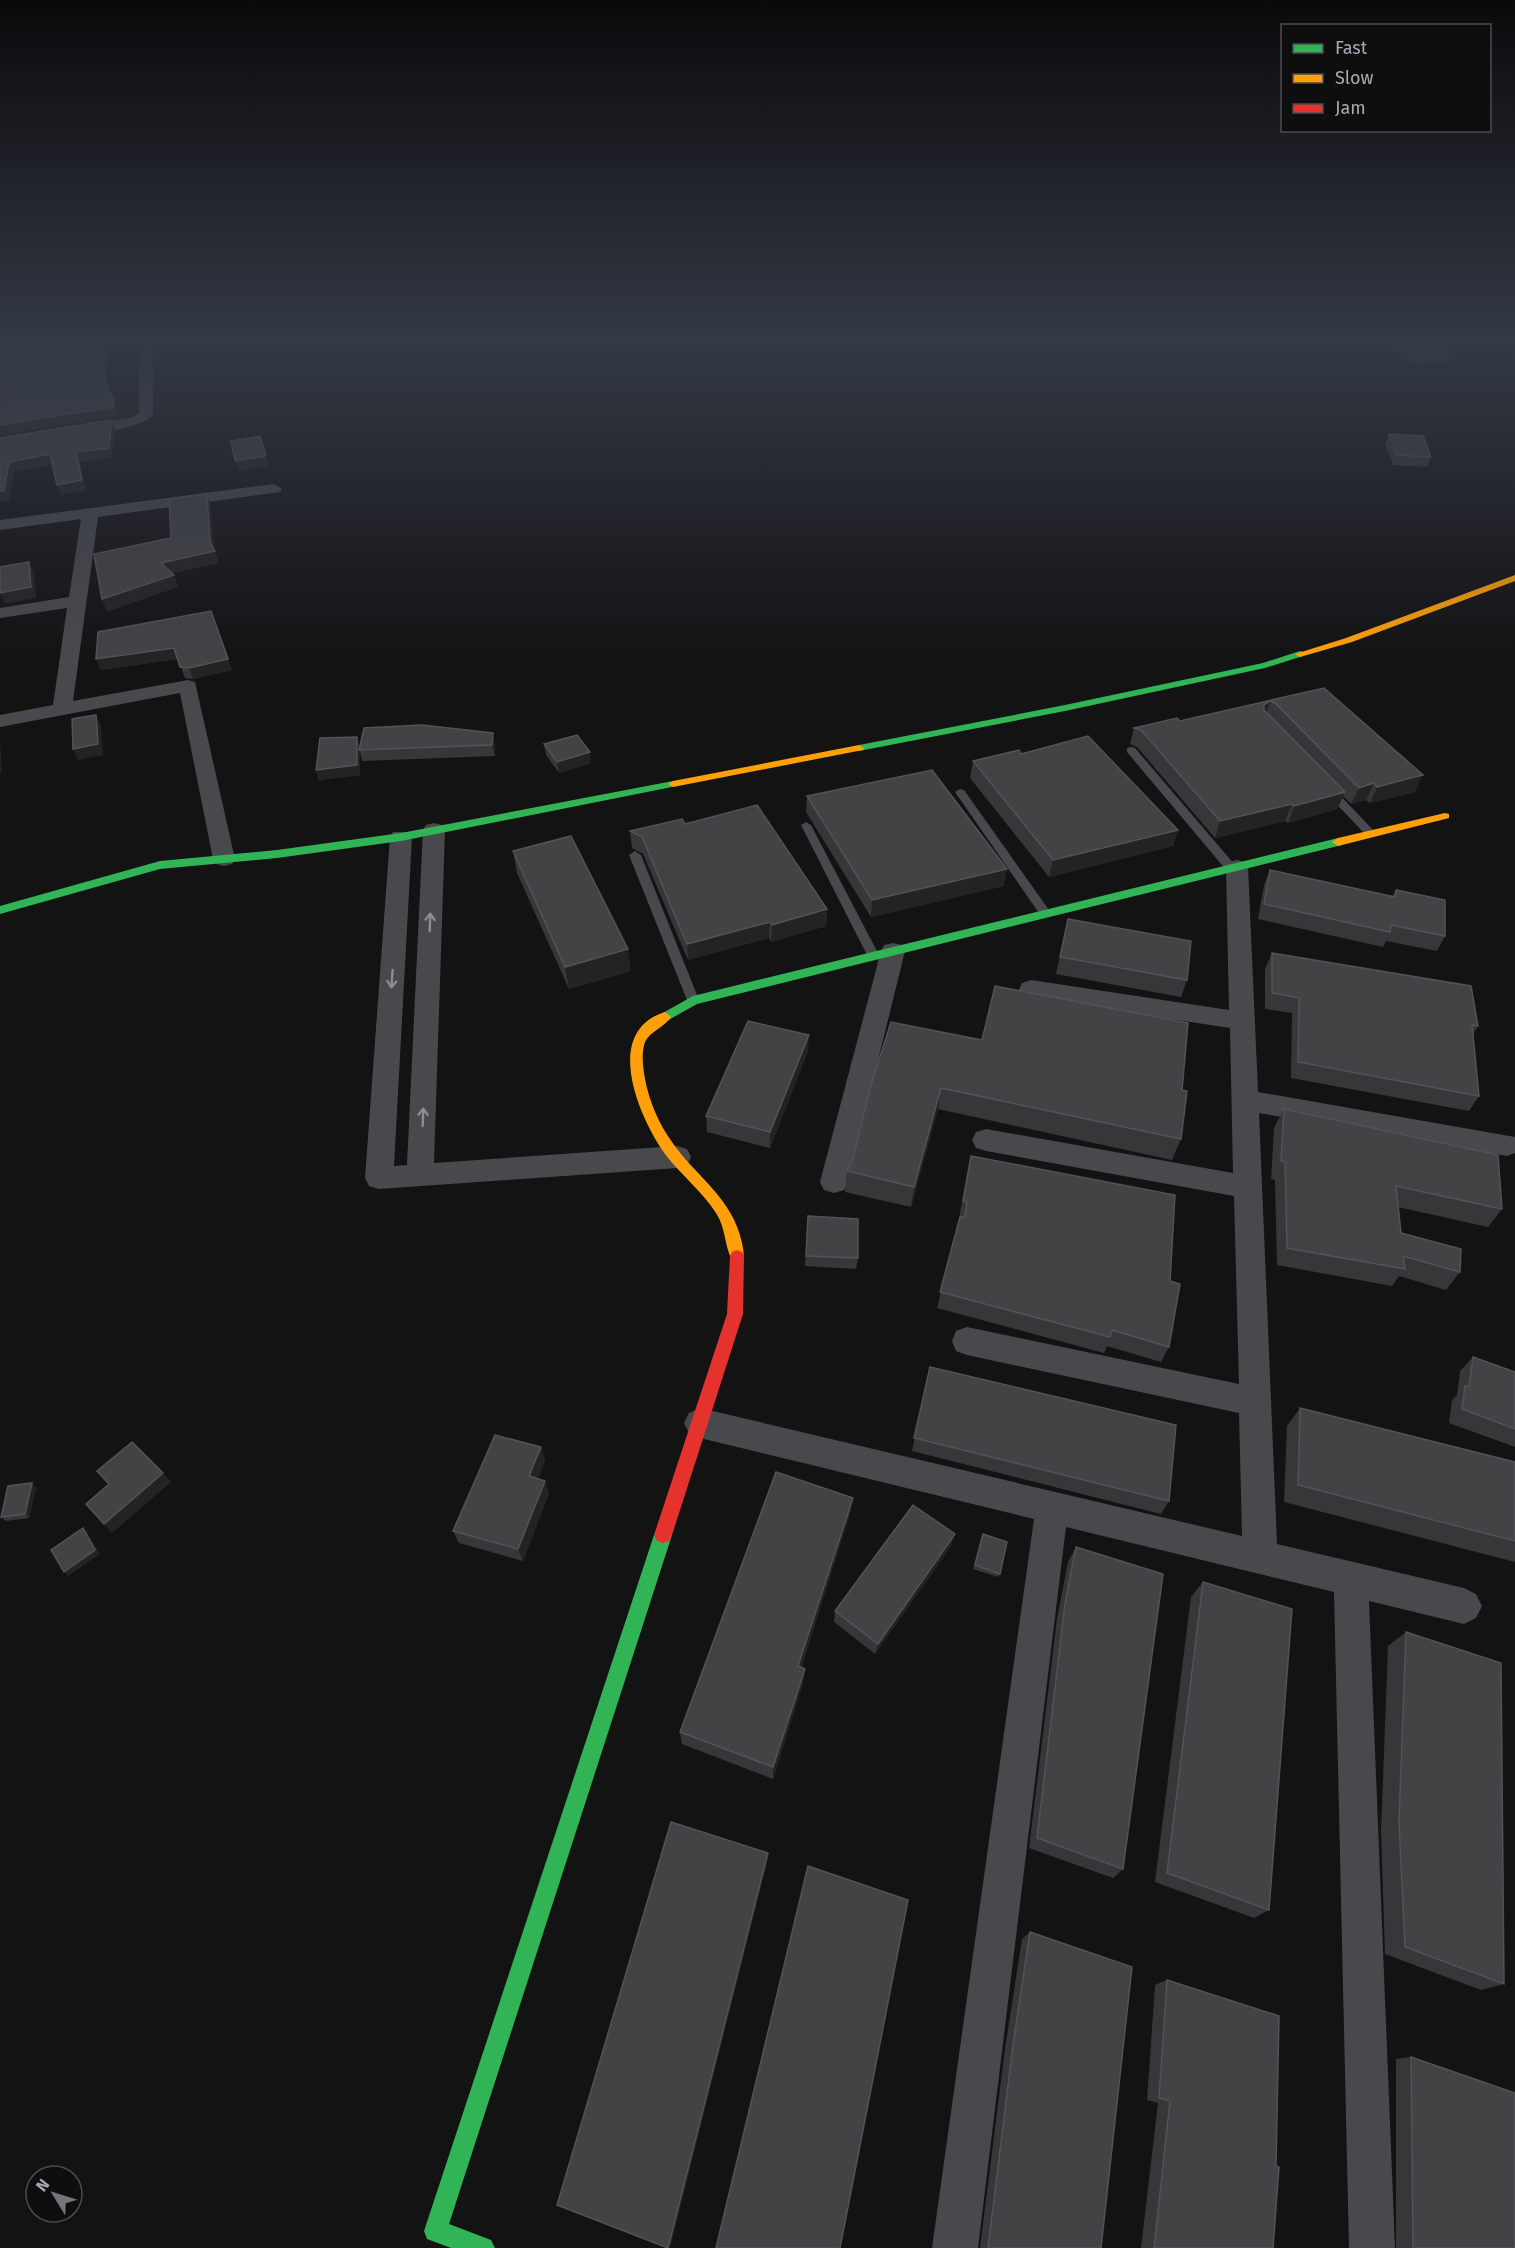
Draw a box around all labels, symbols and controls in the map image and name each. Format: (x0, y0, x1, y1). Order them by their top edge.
legend (1281, 24, 1491, 132)
text: Fast (1335, 37, 1368, 59)
text: Slow (1335, 67, 1374, 89)
text: Jam (1335, 97, 1366, 119)
one-way arrow (425, 912, 436, 932)
one-way arrow (386, 969, 397, 989)
one-way arrow (417, 1107, 428, 1127)
north arrow (24, 2164, 84, 2224)
text: N (32, 2175, 53, 2195)

